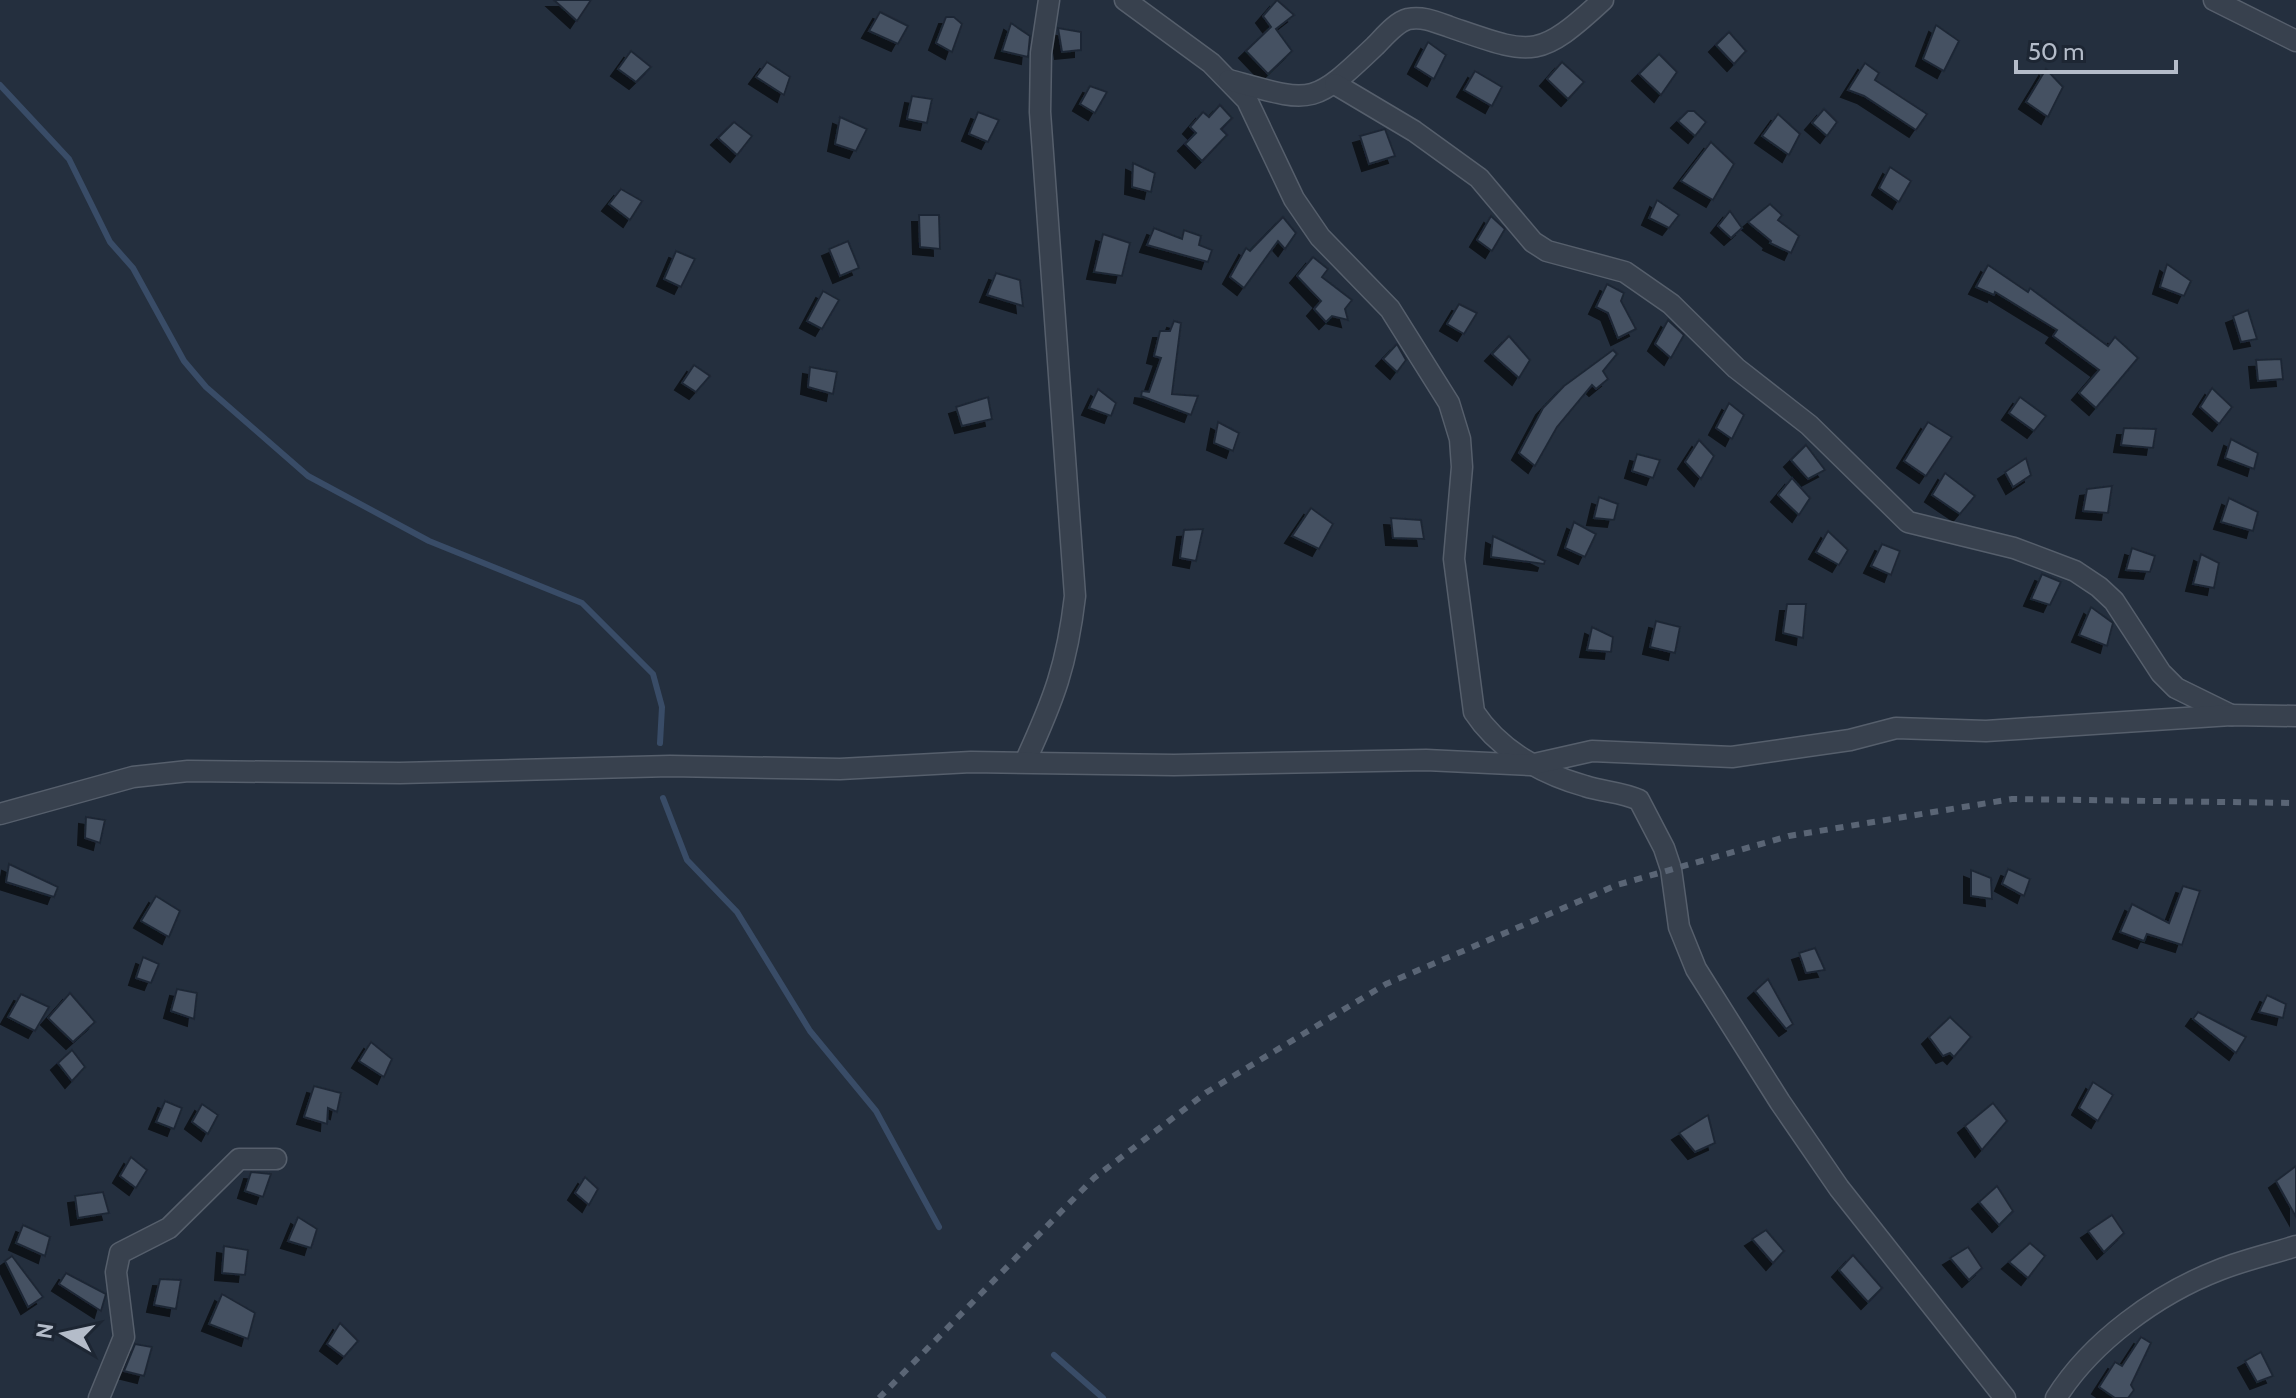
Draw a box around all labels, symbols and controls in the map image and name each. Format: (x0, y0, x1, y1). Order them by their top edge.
scale bar (2016, 24, 2176, 74)
text: 50 m (2028, 37, 2084, 66)
north arrow (24, 1294, 104, 1374)
text: N (30, 1321, 59, 1341)

